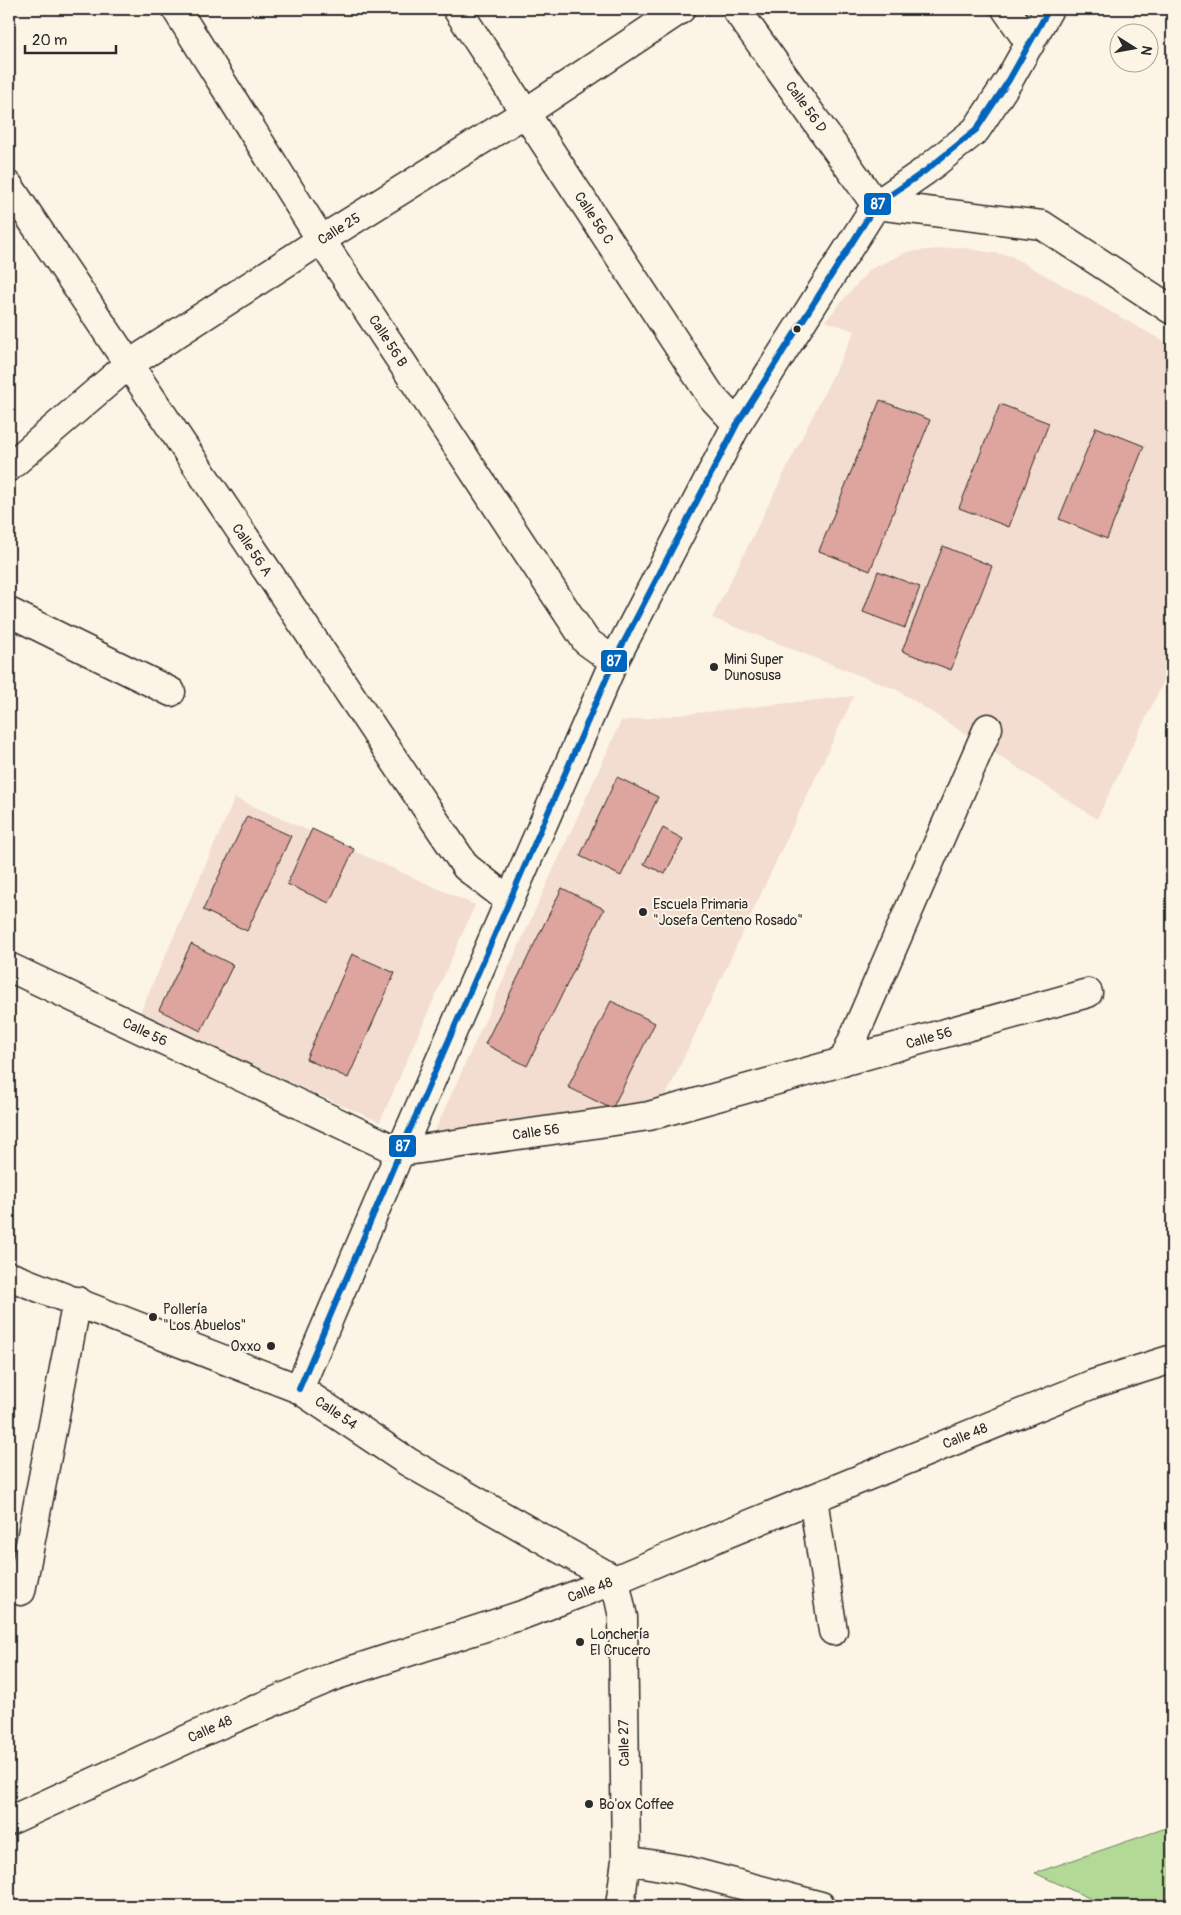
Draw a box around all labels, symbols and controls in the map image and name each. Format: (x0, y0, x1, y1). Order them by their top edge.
scale bar (25, 22, 116, 54)
north arrow (1108, 22, 1158, 72)
text: 20 m (32, 31, 67, 50)
text: N (1137, 44, 1156, 57)
street label: Calle 56 D (782, 78, 830, 136)
street label: Calle 56 C (571, 189, 617, 248)
line badge: 87 (863, 192, 892, 216)
text: 87 (871, 196, 886, 213)
street label: Calle 25 (314, 209, 364, 249)
street label: Calle 56 B (365, 312, 411, 370)
unlabelled marker (792, 324, 802, 334)
street label: Calle 56 A (228, 521, 276, 579)
line badge: 87 (600, 649, 628, 673)
place label: Mini Super Dunosusa (724, 651, 784, 684)
text: 87 (607, 653, 622, 670)
marker: Mini Super Dunosusa (708, 661, 720, 673)
place label: Escuela Primaria "Josefa Centeno Rosado" (653, 896, 803, 929)
marker: Escuela Primaria "Josefa Centeno Rosado" (637, 906, 649, 918)
street label: Calle 56 (120, 1014, 170, 1050)
street label: Calle 56 (904, 1023, 954, 1053)
street label: Calle 56 (511, 1120, 561, 1144)
line badge: 87 (388, 1134, 417, 1158)
text: 87 (396, 1138, 411, 1155)
place label: Pollería "Los Abuelos" (163, 1301, 246, 1334)
marker: Pollería "Los Abuelos" (147, 1311, 159, 1323)
place label: Oxxo (231, 1338, 261, 1355)
marker: Oxxo (265, 1340, 277, 1352)
street label: Calle 54 (312, 1393, 360, 1433)
street label: Calle 48 (940, 1419, 990, 1453)
street label: Calle 48 (565, 1574, 615, 1606)
place label: Lonchería El Crucero (590, 1626, 651, 1659)
marker: Lonchería El Crucero (574, 1636, 586, 1648)
street label: Calle 48 (185, 1712, 235, 1746)
street label: Calle 27 (615, 1719, 633, 1767)
place label: Bo'ox Coffee (599, 1796, 674, 1813)
marker: Bo'ox Coffee (583, 1798, 595, 1810)

